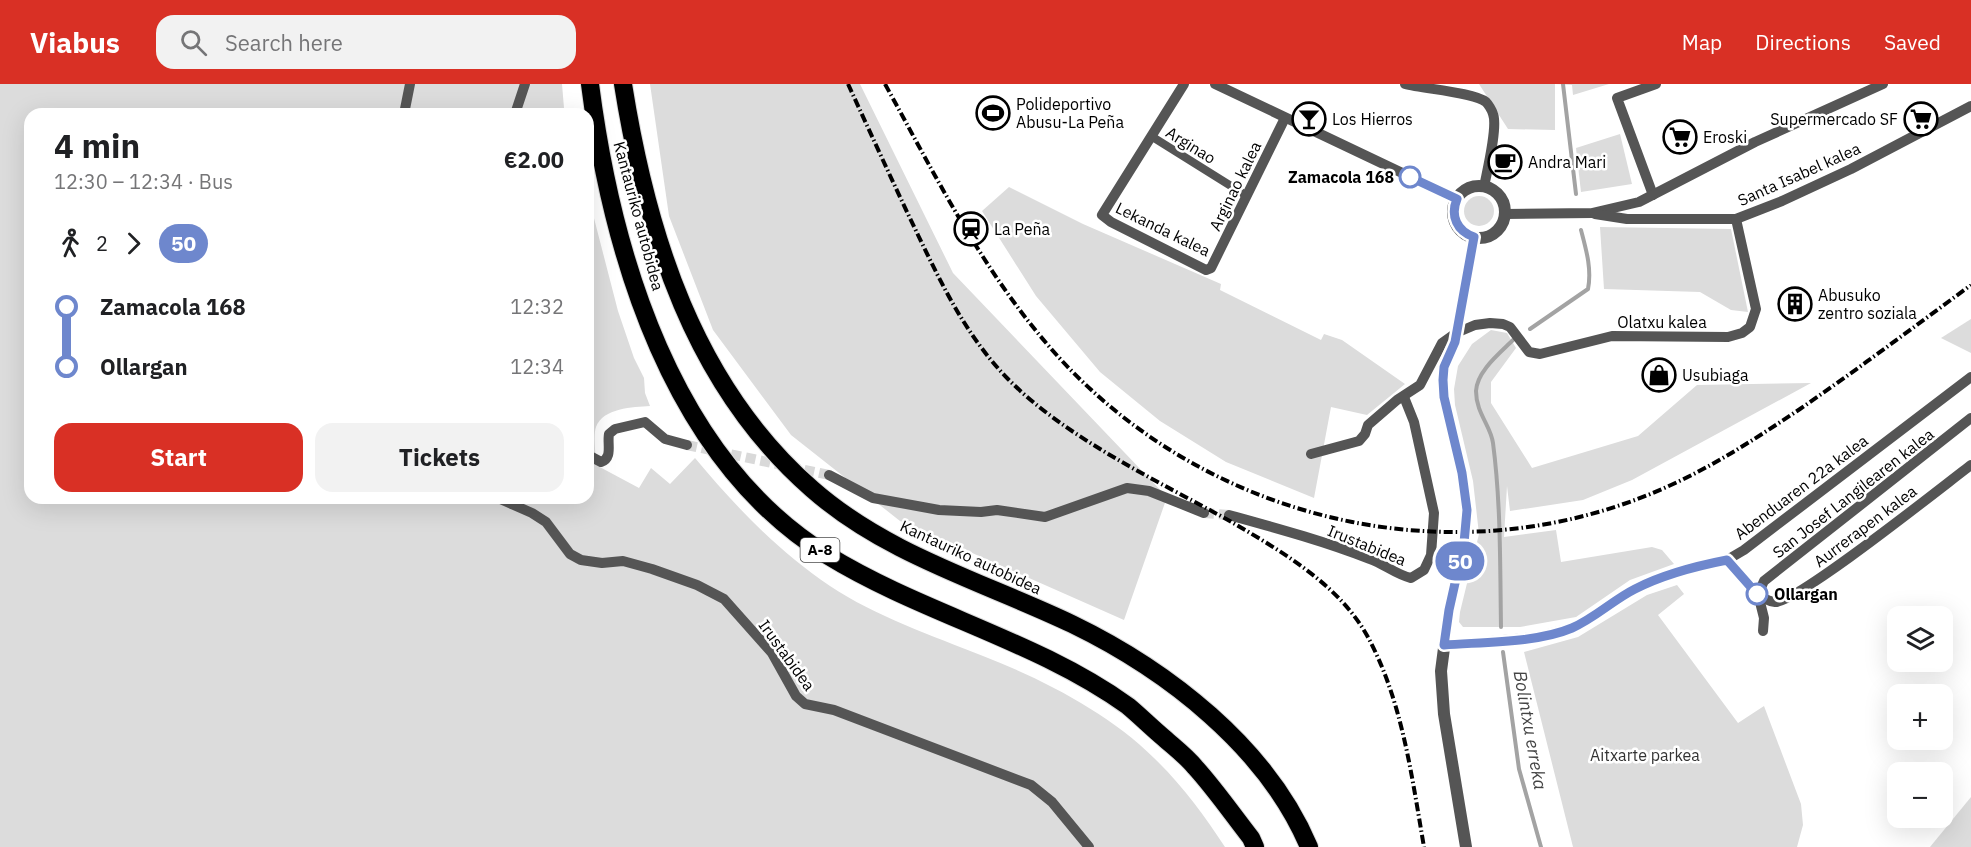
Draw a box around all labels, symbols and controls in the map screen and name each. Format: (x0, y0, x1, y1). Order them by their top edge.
search box (156, 15, 576, 69)
text: Viabus (30, 24, 120, 61)
icon: search (177, 26, 210, 59)
text: Search here (225, 28, 343, 57)
text: Map (1682, 28, 1722, 56)
text: Directions (1755, 28, 1851, 56)
text: Saved (1884, 28, 1941, 56)
place label: Polideportivo Abusu-La Peña (1016, 94, 1124, 132)
sports icon: Polideportivo Abusu-La Peña (975, 95, 1011, 131)
bar icon: Los Hierros (1291, 101, 1327, 137)
supermarket icon: Supermercado SF (1903, 101, 1939, 137)
place label: Los Hierros (1332, 109, 1413, 129)
place label: Supermercado SF (1770, 109, 1898, 129)
supermarket icon: Eroski (1662, 119, 1698, 155)
street label: Arginao (1162, 122, 1220, 168)
text: 4 min (54, 124, 140, 167)
place label: Eroski (1703, 127, 1747, 147)
street label: Arginao kalea (1205, 138, 1265, 234)
street label: Santa Isabel kalea (1734, 138, 1864, 210)
street label: Kantauriko autobidea (609, 139, 669, 293)
cafe icon: Andra Mari (1487, 144, 1523, 180)
text: €2.00 (504, 145, 564, 174)
place label: Andra Mari (1528, 152, 1606, 172)
marker: Zamacola 168 (1399, 166, 1421, 188)
place label: Zamacola 168 (1288, 167, 1394, 187)
text: 12:30 – 12:34 · Bus (54, 168, 233, 195)
street label: Lekanda kalea (1112, 197, 1214, 261)
station icon: La Peña (953, 211, 989, 247)
place label: La Peña (994, 219, 1051, 239)
icon: walk (54, 227, 87, 260)
icon: forward (117, 227, 150, 260)
text: 50 (171, 229, 196, 257)
text: 2 (96, 230, 108, 257)
place label: Abusuko zentro soziala (1818, 285, 1917, 323)
building icon: Abusuko zentro soziala (1777, 286, 1813, 322)
text: Zamacola 168 (100, 292, 246, 321)
text: 12:32 (510, 293, 564, 320)
street label: Olatxu kalea (1617, 312, 1707, 332)
text: Ollargan (100, 352, 188, 381)
text: 12:34 (510, 353, 564, 380)
shop icon: Usubiaga (1641, 357, 1677, 393)
place label: Usubiaga (1682, 365, 1749, 385)
button: Start (54, 423, 303, 492)
button: Tickets (315, 423, 564, 492)
street label: San Josef Langilearen kalea (1768, 424, 1938, 562)
street label: Abenduaren 22a kalea (1730, 430, 1872, 544)
street label: Aurrerapen kalea (1810, 481, 1921, 571)
street label: Kantauriko autobidea (897, 515, 1045, 599)
street label: Irustabidea (1325, 520, 1410, 570)
road number: A-8 (800, 538, 840, 562)
line badge: 50 (1433, 542, 1487, 580)
text: 50 (1447, 547, 1473, 575)
marker: Ollargan (1746, 583, 1768, 605)
place label: Ollargan (1774, 584, 1838, 604)
map controls (1887, 606, 1953, 828)
button: layers (1887, 606, 1953, 672)
street label: Irustabidea (754, 616, 820, 695)
water label: Bolintxu erreka (1509, 668, 1552, 791)
button: + (1887, 684, 1953, 750)
park label: Aitxarte parkea (1590, 745, 1700, 765)
button: − (1887, 762, 1953, 828)

